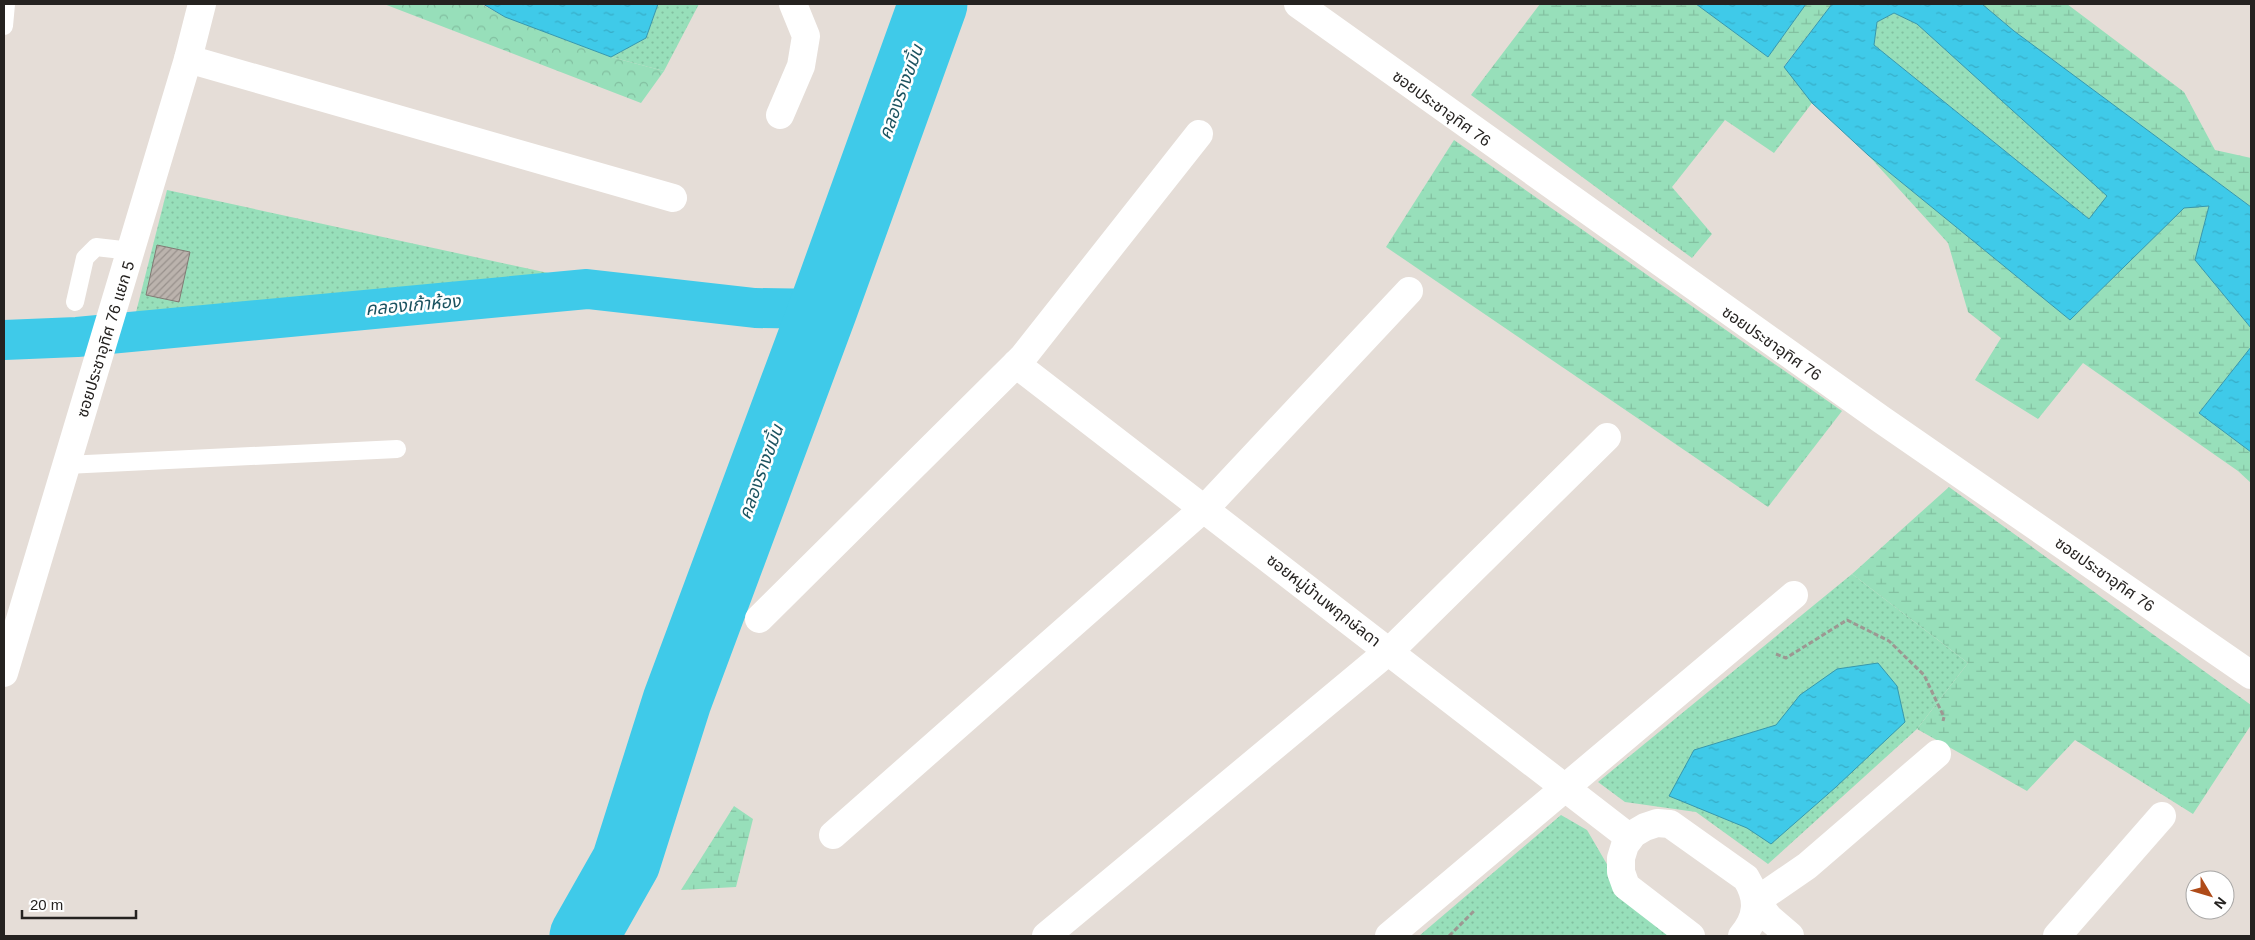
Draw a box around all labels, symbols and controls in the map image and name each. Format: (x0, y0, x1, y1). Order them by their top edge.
water label: คลองรางขมิ้น (873, 40, 928, 142)
street label: ซอยประชาอุทิศ 76 (1389, 67, 1494, 151)
street label: ซอยประชาอุทิศ 76 แยก 5 (74, 259, 138, 420)
water label: คลองเก้าห้อง (365, 291, 463, 319)
street label: ซอยประชาอุทิศ 76 (1718, 303, 1825, 385)
water label: คลองรางขมิ้น (733, 420, 788, 522)
street label: ซอยประชาอุทิศ 76 (2051, 534, 2158, 616)
street label: ซอยหมู่บ้านพฤกษ์ลดา (1263, 551, 1384, 651)
north arrow (2185, 870, 2235, 920)
scale bar (22, 888, 136, 920)
text: N (2211, 894, 2230, 912)
text: 20 m (30, 896, 63, 913)

